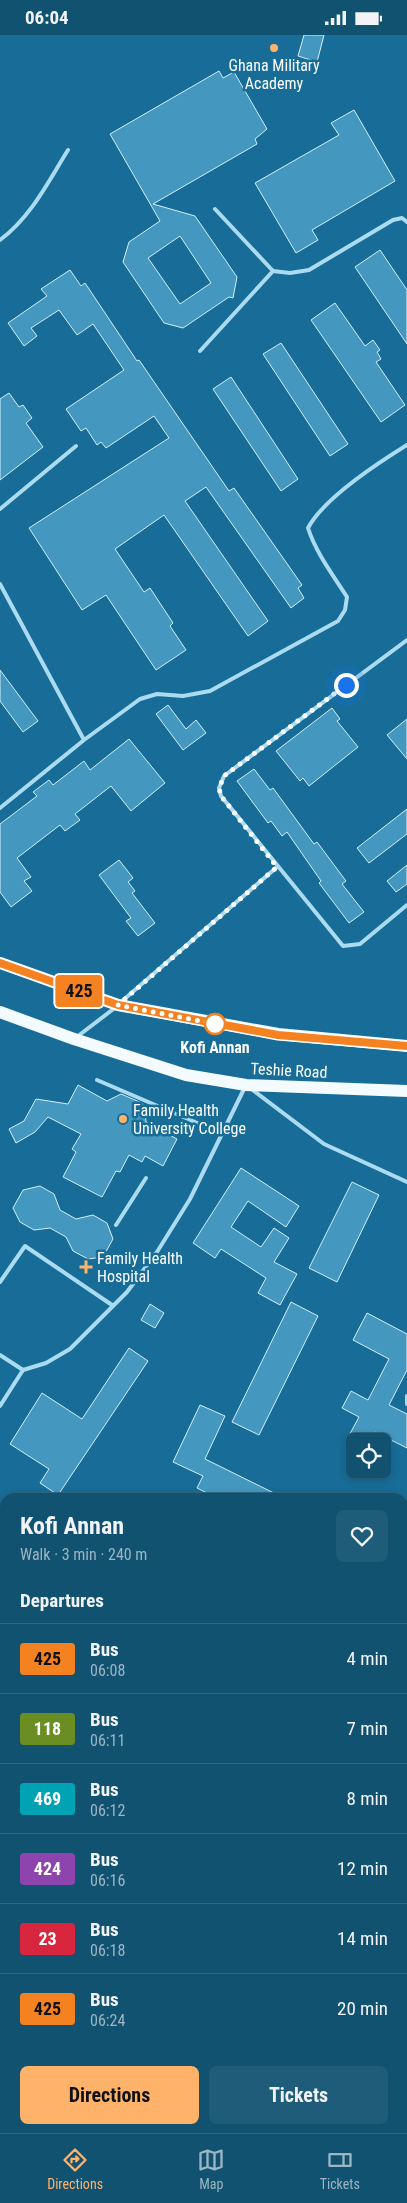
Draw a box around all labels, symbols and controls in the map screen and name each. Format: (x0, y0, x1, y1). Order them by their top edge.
text: 06:04 (25, 6, 69, 29)
marker: Ghana Military Academy (268, 42, 280, 54)
place label: Ghana Military Academy (228, 56, 320, 93)
your location (334, 673, 359, 698)
line badge: 425 (50, 975, 108, 1007)
text: 425 (65, 980, 93, 1001)
marker: Kofi Annan (204, 1013, 226, 1035)
place label: Kofi Annan (180, 1038, 250, 1057)
street label: Teshie Road (250, 1059, 328, 1082)
place label: Family Health University College (133, 1101, 246, 1138)
marker: Family Health University College (117, 1113, 129, 1125)
place label: Family Health Hospital (97, 1249, 183, 1286)
marker: Family Health Hospital (79, 1260, 93, 1274)
map controls (346, 1433, 391, 1478)
button: locate (346, 1433, 391, 1478)
button: heart (336, 1510, 388, 1562)
text: Kofi Annan (20, 1512, 124, 1540)
text: Walk · 3 min · 240 m (20, 1545, 147, 1564)
text: Departures (20, 1589, 104, 1612)
text: Bus (90, 1638, 119, 1661)
text: 4 min (346, 1647, 388, 1670)
text: 425 (34, 1648, 61, 1669)
text: 06:08 (90, 1661, 125, 1680)
text: Bus (90, 1708, 119, 1731)
text: 7 min (346, 1717, 388, 1740)
text: 118 (34, 1718, 61, 1739)
text: 06:11 (90, 1731, 125, 1750)
text: Bus (90, 1778, 119, 1801)
text: 8 min (346, 1787, 388, 1810)
text: 469 (34, 1788, 61, 1809)
text: 06:12 (90, 1801, 125, 1820)
text: Bus (90, 1848, 119, 1871)
text: 12 min (337, 1857, 388, 1880)
text: 424 (34, 1858, 61, 1879)
text: 06:16 (90, 1871, 125, 1890)
text: Bus (90, 1918, 119, 1941)
text: 14 min (337, 1927, 388, 1950)
text: 23 (38, 1928, 57, 1949)
text: 06:18 (90, 1941, 125, 1960)
text: Bus (90, 1988, 119, 2011)
text: 20 min (337, 1997, 388, 2020)
text: 425 (34, 1998, 61, 2019)
text: 06:24 (90, 2011, 125, 2030)
button: Directions (20, 2066, 199, 2124)
button: Tickets (209, 2066, 388, 2124)
tab: Directions (47, 2146, 103, 2192)
tab: Map (197, 2146, 225, 2192)
tab: Tickets (320, 2146, 360, 2192)

